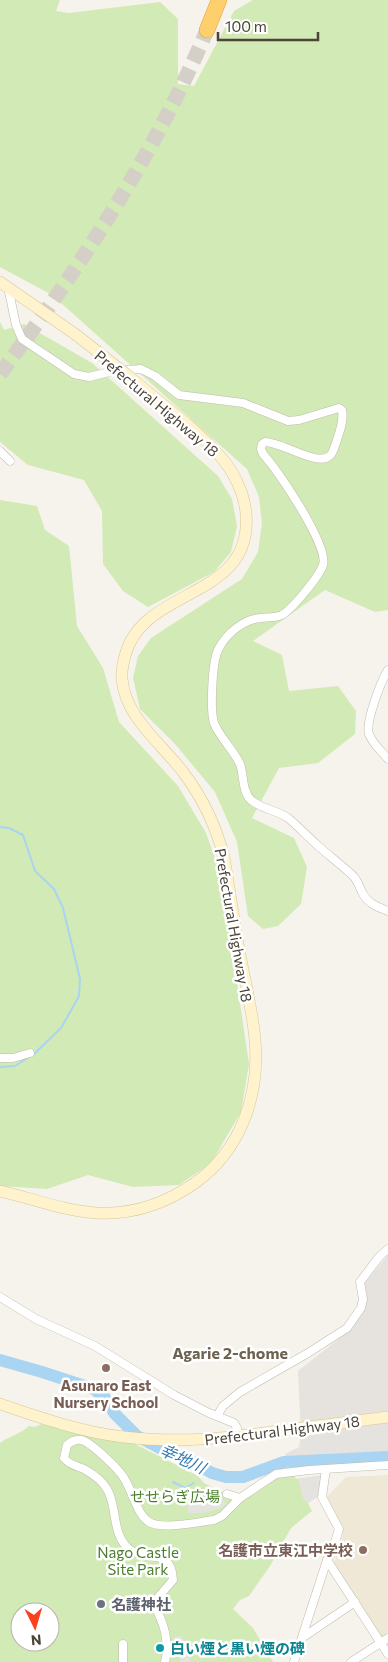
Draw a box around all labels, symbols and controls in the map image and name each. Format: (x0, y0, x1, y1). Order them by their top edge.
scale bar (218, 10, 318, 42)
text: 100 m (225, 17, 267, 35)
street label: Prefectural Highway 18 (91, 346, 223, 460)
street label: Prefectural Highway 18 (212, 847, 256, 1003)
district label: Agarie 2-chome (172, 1343, 288, 1362)
marker: Asunaro East Nursery School (100, 1362, 112, 1374)
place label: Asunaro East Nursery School (54, 1376, 158, 1411)
street label: Prefectural Highway 18 (203, 1412, 361, 1448)
water label: 幸地川 (157, 1439, 211, 1478)
park label: せせらぎ広場 (130, 1487, 220, 1505)
place label: 名護市立東江中学校 (218, 1541, 353, 1559)
park label: Nago Castle Site Park (97, 1543, 179, 1578)
marker: 名護市立東江中学校 (357, 1544, 369, 1556)
place label: 名護神社 (111, 1595, 171, 1613)
marker: 名護神社 (95, 1598, 107, 1610)
north arrow (10, 1602, 60, 1652)
text: N (30, 1632, 42, 1649)
place label: 白い煙と黒い煙の碑 (170, 1639, 305, 1657)
marker: 白い煙と黒い煙の碑 (154, 1642, 166, 1654)

